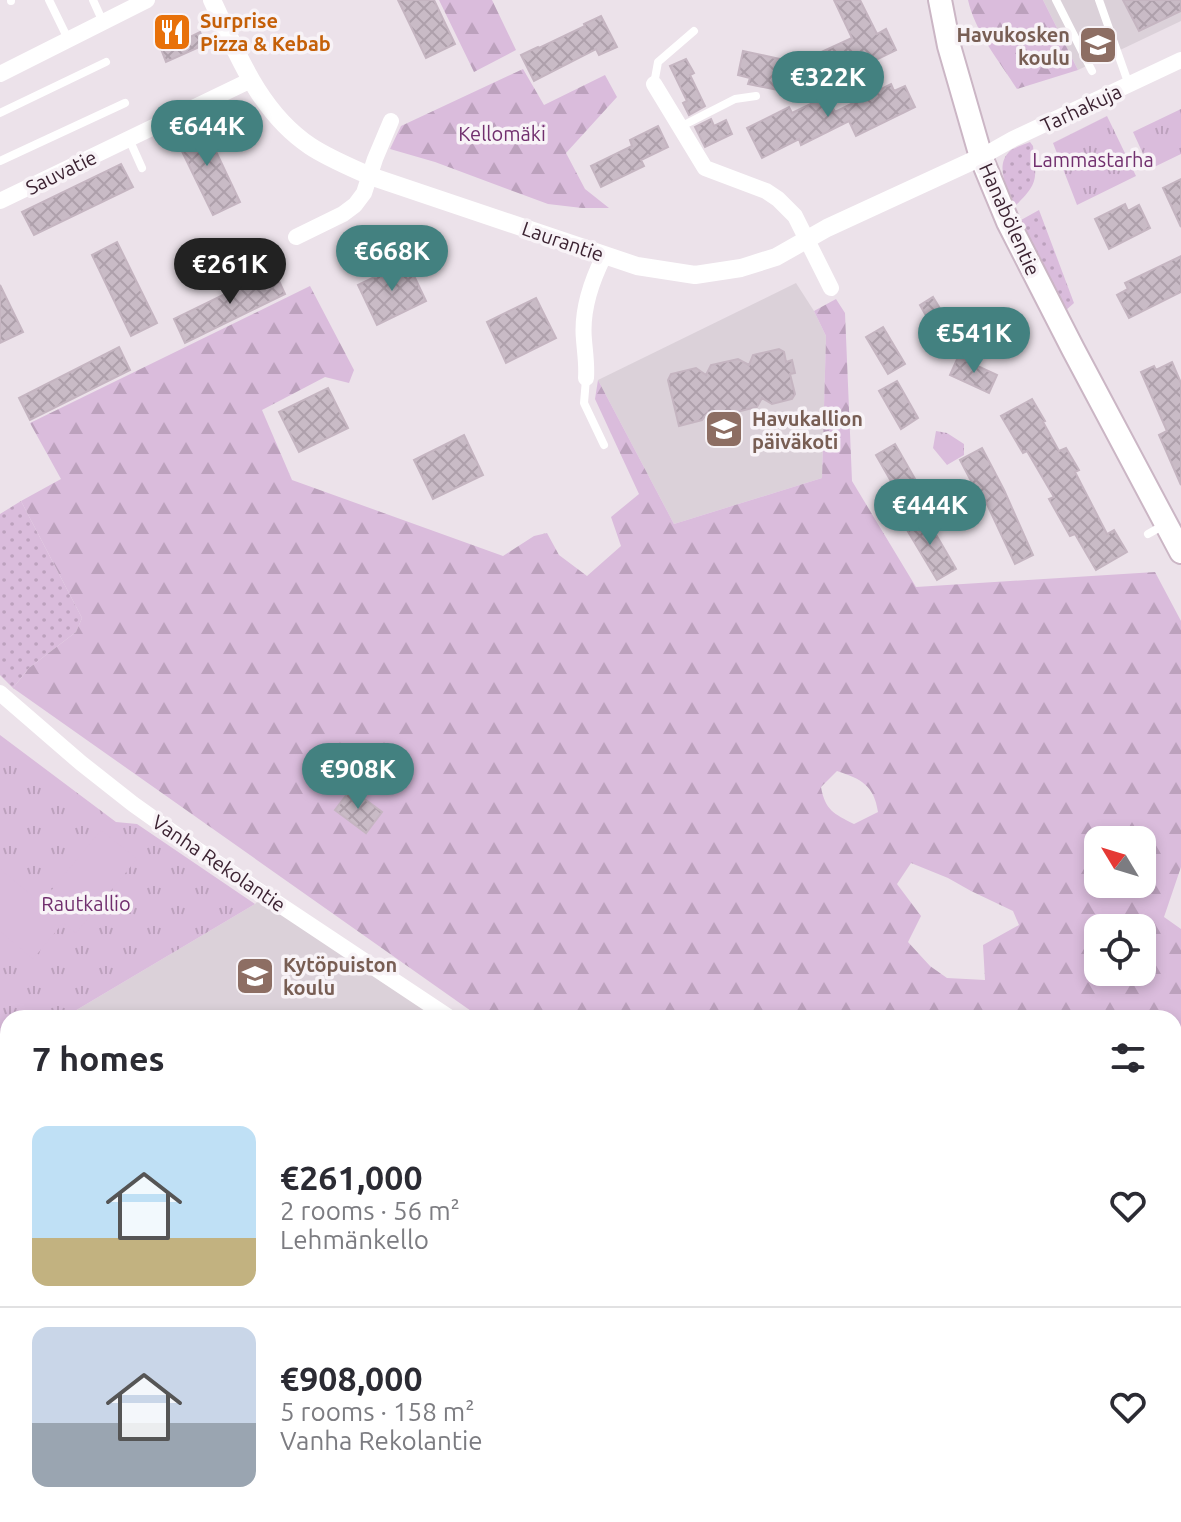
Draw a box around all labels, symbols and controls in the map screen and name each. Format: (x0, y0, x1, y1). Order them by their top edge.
place label: Surprise Pizza & Kebab (200, 9, 331, 55)
restaurant icon: Surprise Pizza & Kebab (151, 11, 193, 53)
place label: Havukosken koulu (957, 23, 1070, 69)
school or university icon: Havukosken koulu (1077, 24, 1119, 66)
pin: €322K (772, 51, 884, 119)
text: €322K (790, 62, 866, 91)
street label: Tarhakuja (1037, 79, 1125, 137)
pin: €644K (151, 100, 263, 168)
text: €644K (169, 111, 245, 140)
park label: Kellomäki (458, 122, 546, 145)
street label: Sauvatie (22, 145, 100, 199)
park label: Lammastarha (1032, 148, 1154, 171)
street label: Hanabölentie (975, 159, 1045, 279)
street label: Laurantie (519, 216, 607, 266)
pin: €668K (336, 225, 448, 293)
text: €668K (354, 236, 430, 265)
pin: €261K (174, 238, 286, 306)
text: €261K (192, 249, 268, 278)
pin: €541K (918, 307, 1030, 375)
text: €541K (936, 318, 1012, 347)
place label: Havukallion päiväkoti (752, 407, 863, 453)
school or university icon: Havukallion päiväkoti (703, 408, 745, 450)
pin: €444K (874, 479, 986, 547)
text: €444K (892, 490, 968, 519)
pin: €908K (302, 743, 414, 811)
text: €908K (320, 754, 396, 783)
street label: Vanha Rekolantie (148, 810, 290, 916)
north arrow (1084, 826, 1156, 898)
map controls (1084, 826, 1156, 986)
park label: Rautkallio (41, 892, 131, 915)
button: locate (1084, 914, 1156, 986)
place label: Kytöpuiston koulu (283, 953, 397, 999)
school or university icon: Kytöpuiston koulu (234, 955, 276, 997)
icon: filters (1106, 1036, 1150, 1080)
text: 7 homes (32, 1039, 165, 1077)
icon: home (96, 1158, 192, 1254)
text: €261,000 (280, 1158, 423, 1196)
icon: heart (1106, 1184, 1150, 1228)
text: 2 rooms · 56 m² (280, 1196, 460, 1225)
text: Lehmänkello (280, 1225, 429, 1254)
icon: home (96, 1359, 192, 1455)
text: €908,000 (280, 1359, 423, 1397)
icon: heart (1106, 1385, 1150, 1429)
text: 5 rooms · 158 m² (280, 1397, 475, 1426)
text: Vanha Rekolantie (280, 1426, 483, 1455)

